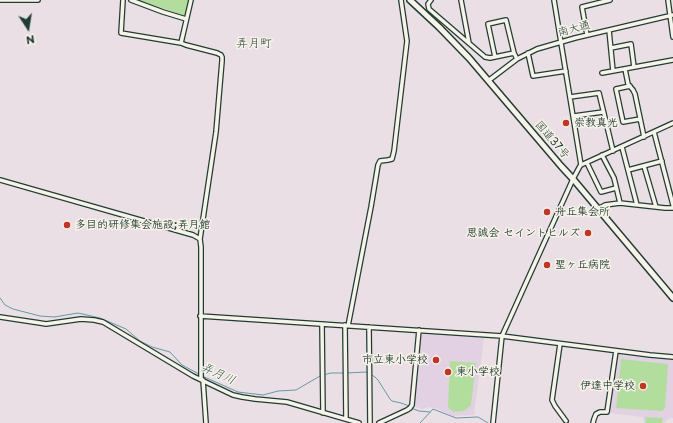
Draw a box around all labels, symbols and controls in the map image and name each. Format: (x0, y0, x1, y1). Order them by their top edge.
north arrow (8, 8, 48, 48)
street label: 南大通 (556, 19, 592, 39)
text: N (25, 31, 37, 49)
district label: 弄月町 (236, 37, 272, 51)
place label: 崇教真光 (574, 116, 618, 130)
street label: 国道37号 (532, 118, 572, 162)
marker: 崇教真光 (561, 118, 571, 128)
place label: 舟丘集会所 (555, 205, 610, 219)
marker: 舟丘集会所 (542, 207, 552, 217)
place label: 多目的研修集会施設;弄月館 (75, 218, 210, 232)
marker: 多目的研修集会施設;弄月館 (62, 220, 72, 230)
place label: 思誠会 セイントヒルズ (466, 226, 580, 240)
marker: 思誠会 セイントヒルズ (583, 228, 593, 238)
place label: 聖ヶ丘病院 (555, 258, 610, 272)
marker: 聖ヶ丘病院 (542, 260, 552, 270)
place label: 市立東小学校 (362, 353, 428, 367)
marker: 市立東小学校 (431, 355, 441, 365)
water label: 弄月川 (199, 360, 237, 388)
place label: 東小学校 (456, 365, 500, 379)
marker: 東小学校 (443, 367, 453, 377)
place label: 伊達中学校 (580, 379, 635, 393)
marker: 伊達中学校 (638, 381, 648, 391)

